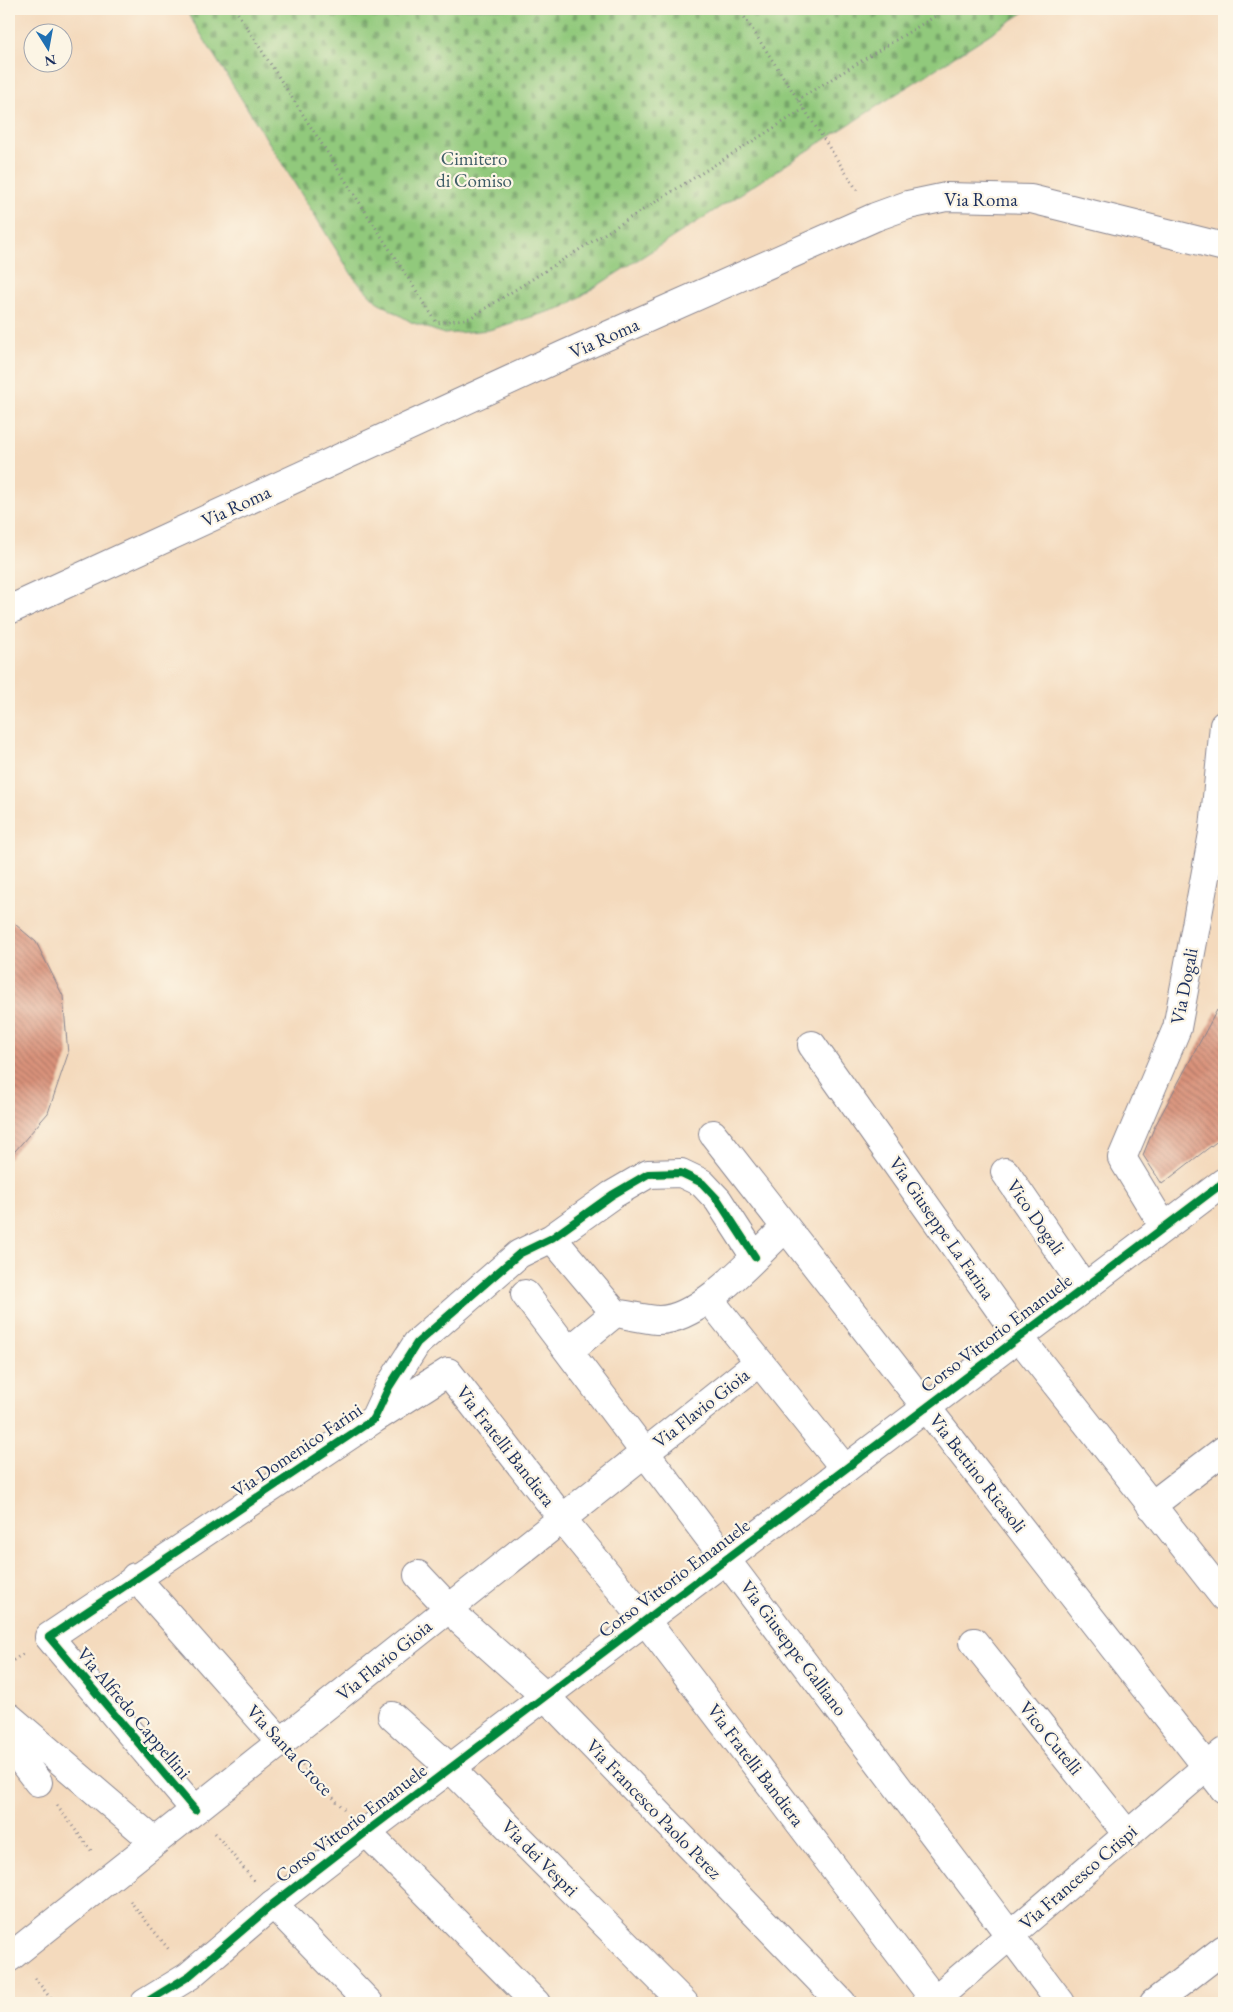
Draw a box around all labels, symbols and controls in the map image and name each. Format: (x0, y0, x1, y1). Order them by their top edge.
north arrow (22, 22, 72, 72)
text: N (43, 51, 58, 71)
park label: Cimitero di Comiso (436, 146, 512, 193)
street label: Via Roma (944, 187, 1018, 212)
street label: Via Roma (565, 311, 643, 364)
street label: Via Roma (197, 479, 275, 533)
street label: Via Dogali (1164, 945, 1204, 1026)
street label: Via Giuseppe La Farina (883, 1152, 1001, 1305)
street label: Vico Dogali (1001, 1174, 1071, 1260)
street label: Corso Vittorio Emanuele (915, 1268, 1077, 1398)
street label: Via Flavio Gioia (648, 1362, 755, 1454)
street label: Via Fratelli Bandiera (451, 1380, 561, 1512)
street label: Via Domenico Farini (227, 1397, 367, 1503)
street label: Via Bettino Ricasoli (924, 1408, 1033, 1538)
street label: Corso Vittorio Emanuele (593, 1513, 755, 1643)
street label: Via Giuseppe Galliano (735, 1575, 853, 1721)
street label: Via Flavio Gioia (331, 1613, 437, 1706)
street label: Via Alfredo Cappellini (71, 1642, 197, 1785)
street label: Vico Cutelli (1014, 1696, 1089, 1780)
street label: Via Santa Croce (241, 1699, 339, 1801)
street label: Via Fratelli Bandiera (702, 1699, 811, 1832)
street label: Via Francesco Paolo Perez (581, 1734, 728, 1885)
street label: Corso Vittorio Emanuele (270, 1758, 432, 1888)
street label: Via dei Vespri (496, 1814, 584, 1902)
street label: Via Francesco Crispi (1014, 1819, 1143, 1935)

